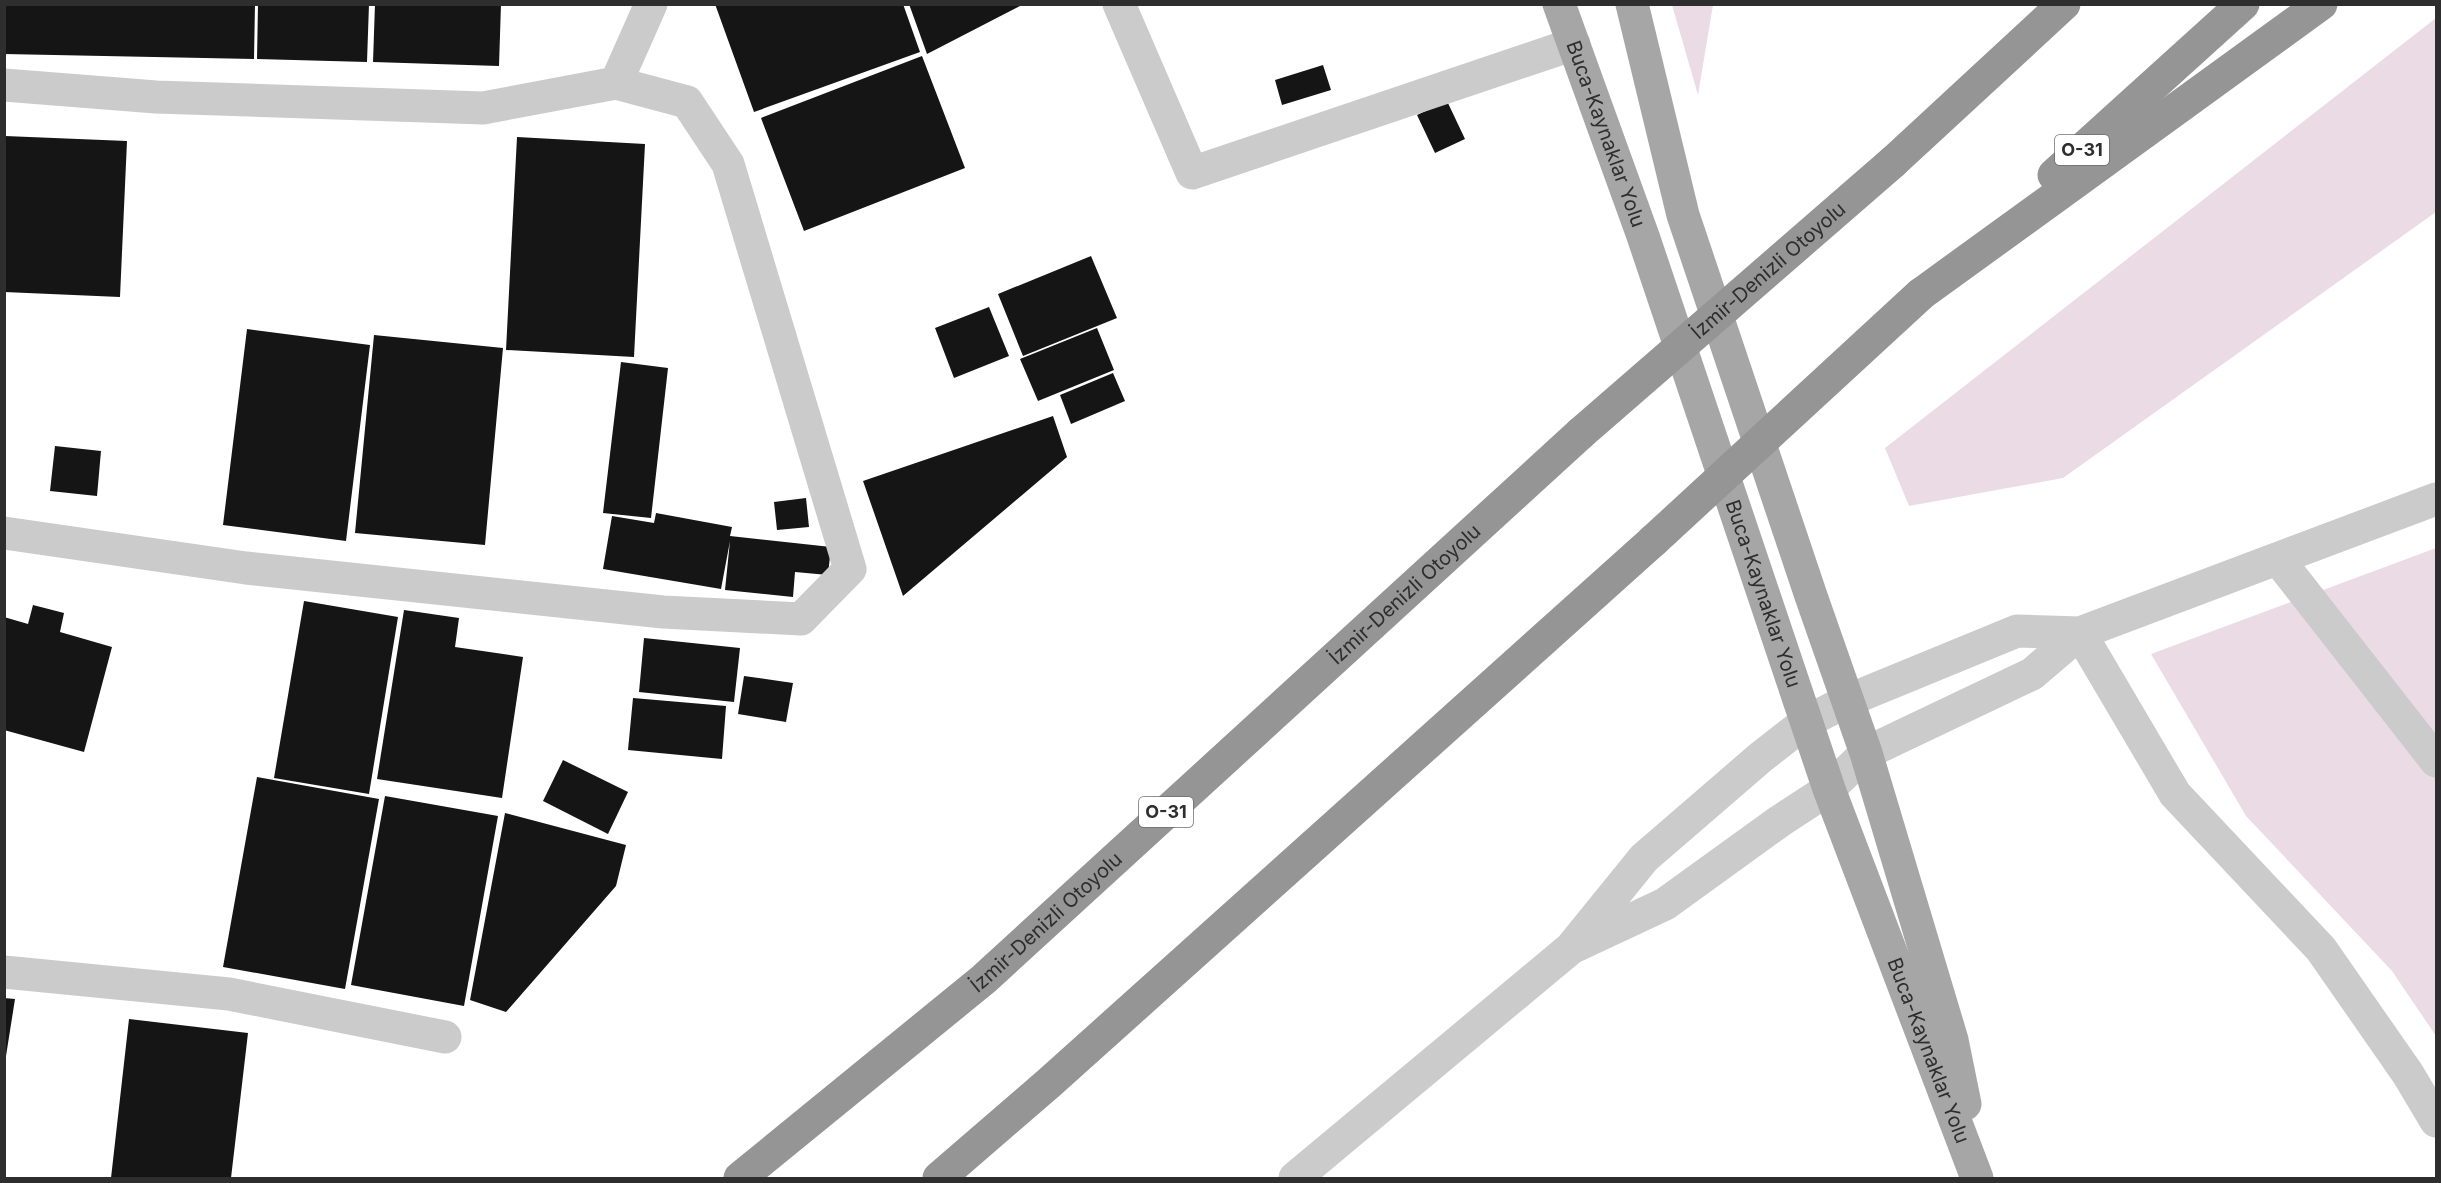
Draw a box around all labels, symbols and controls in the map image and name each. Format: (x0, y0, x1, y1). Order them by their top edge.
street label: Buca-Kaynaklar Yolu (1561, 37, 1651, 230)
road number: O-31 (2055, 135, 2109, 165)
street label: İzmir-Denizli Otoyolu (1685, 197, 1850, 344)
street label: Buca-Kaynaklar Yolu (1721, 497, 1806, 691)
street label: İzmir-Denizli Otoyolu (1323, 519, 1485, 669)
road number: O-31 (1139, 797, 1193, 827)
street label: İzmir-Denizli Otoyolu (965, 847, 1127, 997)
street label: Buca-Kaynaklar Yolu (1882, 954, 1975, 1147)

